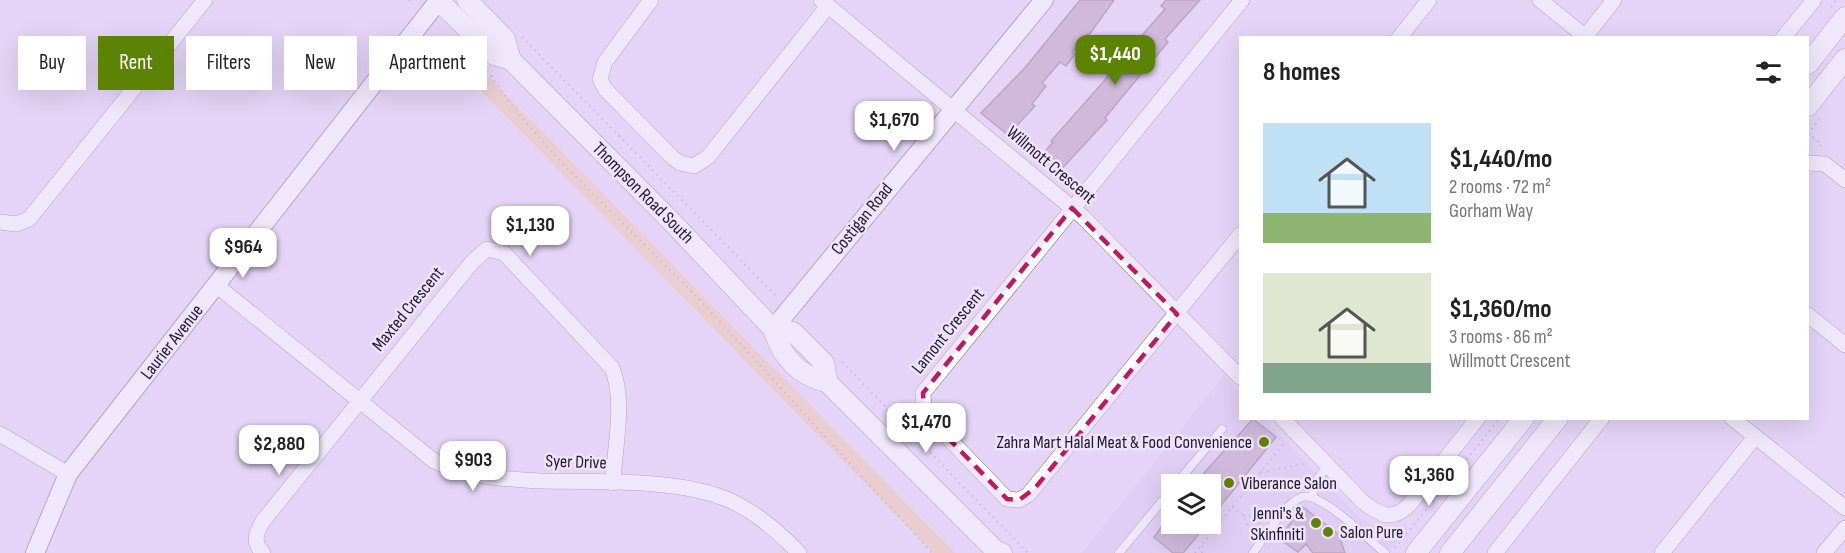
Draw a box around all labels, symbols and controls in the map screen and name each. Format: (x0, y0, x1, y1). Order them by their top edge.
pin: $1,440 (1066, 35, 1164, 86)
chip: Buy (18, 36, 86, 90)
chip: Rent (98, 36, 174, 90)
chip: Filters (186, 36, 272, 90)
chip: New (284, 36, 357, 90)
chip: Apartment (369, 36, 487, 90)
text: $1,440 (1089, 42, 1141, 66)
icon: filters (1752, 56, 1785, 89)
text: 8 homes (1263, 57, 1341, 88)
pin: $1,670 (845, 101, 943, 152)
text: $1,670 (869, 108, 919, 132)
street label: Willmott Crescent (1002, 122, 1100, 209)
street label: Thompson Road South (588, 138, 698, 248)
text: $1,440/mo (1449, 144, 1552, 175)
icon: home (1311, 147, 1383, 219)
text: 2 rooms · 72 m² (1449, 175, 1551, 199)
street label: Costigan Road (827, 179, 897, 259)
text: Gorham Way (1449, 199, 1533, 223)
pin: $1,130 (481, 206, 579, 257)
text: $1,130 (505, 213, 555, 237)
pin: $964 (207, 228, 279, 279)
text: $964 (224, 235, 262, 259)
street label: Maxted Crescent (368, 262, 449, 355)
street label: Lamont Crescent (907, 284, 989, 378)
text: $1,360/mo (1449, 294, 1552, 325)
icon: home (1311, 297, 1383, 369)
street label: Laurier Avenue (136, 301, 208, 383)
text: 3 rooms · 86 m² (1449, 325, 1553, 349)
text: Willmott Crescent (1449, 349, 1571, 373)
pin: $1,470 (877, 403, 975, 454)
text: $1,470 (901, 410, 951, 434)
pin: $2,880 (230, 425, 328, 476)
text: $2,880 (253, 432, 305, 456)
place label: Zahra Mart Halal Meat & Food Convenience (996, 432, 1252, 453)
marker: Zahra Mart Halal Meat & Food Convenience (1257, 435, 1271, 449)
pin: $903 (437, 441, 509, 492)
text: $903 (454, 448, 492, 472)
street label: Syer Drive (545, 450, 607, 474)
pin: $1,360 (1380, 456, 1478, 507)
text: $1,360 (1404, 463, 1454, 487)
place label: Viberance Salon (1241, 473, 1337, 494)
map controls (1161, 474, 1221, 534)
button: layers (1161, 474, 1221, 534)
marker: Viberance Salon (1222, 476, 1236, 490)
place label: Jenni's & Skinfiniti (1251, 503, 1304, 545)
marker: Jenni's & Skinfiniti (1309, 516, 1323, 530)
place label: Salon Pure (1340, 522, 1403, 543)
marker: Salon Pure (1321, 525, 1335, 539)

